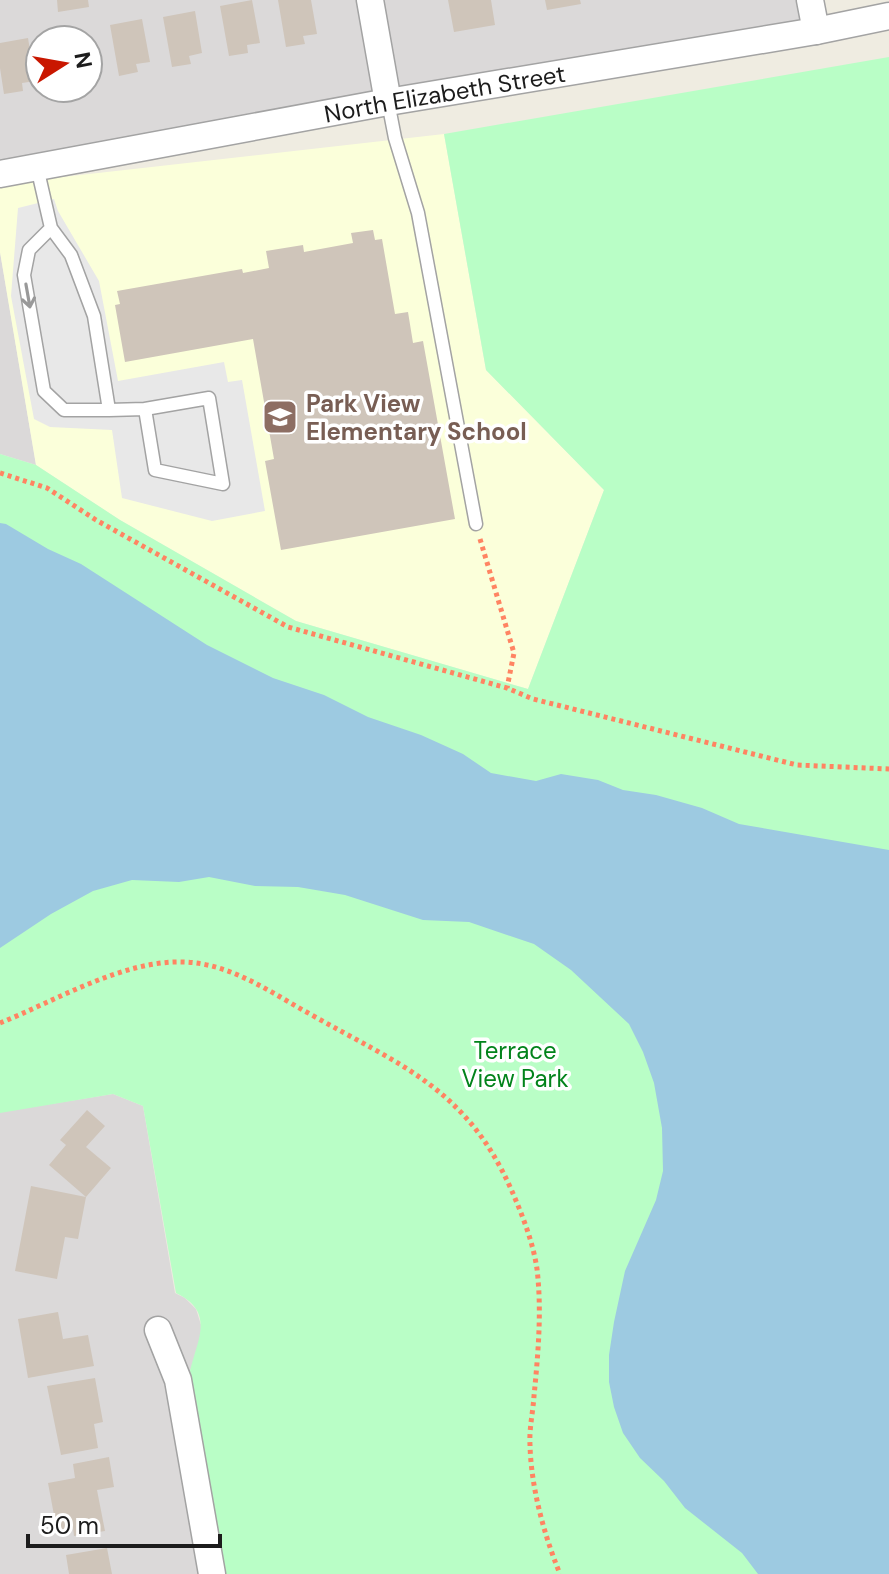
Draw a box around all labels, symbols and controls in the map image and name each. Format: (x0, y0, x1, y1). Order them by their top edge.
north arrow (24, 24, 104, 104)
text: N (67, 50, 99, 71)
street label: North Elizabeth Street (322, 57, 568, 129)
one-way arrow (21, 283, 36, 309)
place label: Park View Elementary School (306, 388, 527, 447)
school or university icon: Park View Elementary School (261, 398, 299, 436)
park label: Terrace View Park (461, 1035, 569, 1094)
scale bar (28, 1498, 220, 1548)
text: 50 m (40, 1510, 99, 1541)

